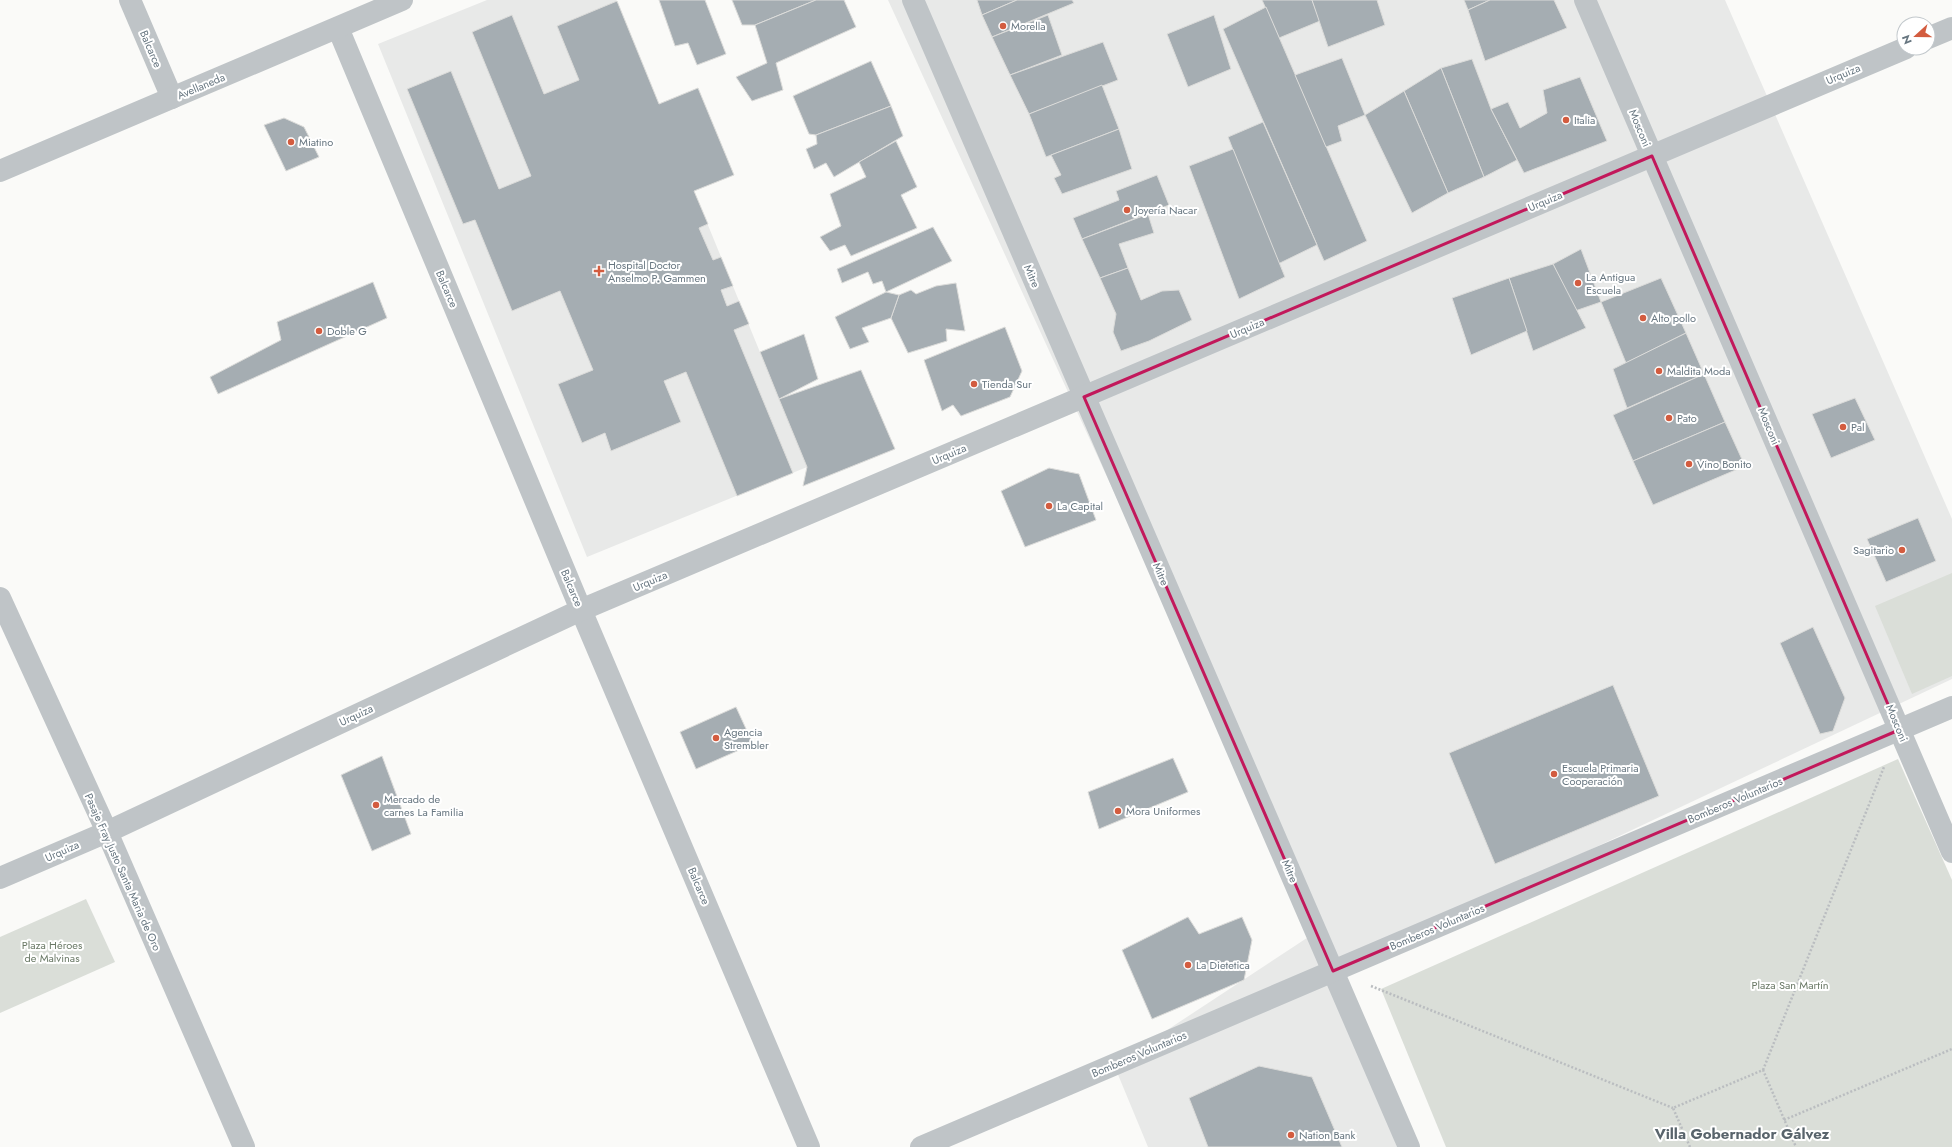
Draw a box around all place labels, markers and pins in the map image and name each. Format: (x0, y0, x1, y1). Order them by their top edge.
place label: Morella (1011, 18, 1046, 34)
marker: Morella (998, 21, 1008, 31)
place label: Italia (1574, 112, 1595, 128)
marker: Italia (1561, 115, 1571, 125)
place label: Miatino (299, 134, 333, 150)
marker: Miatino (286, 137, 296, 147)
place label: Joyería Nacar (1133, 202, 1197, 218)
marker: Joyería Nacar (1122, 205, 1132, 215)
place label: Hospital Doctor Anselmo P. Gammen (608, 257, 706, 286)
marker: Hospital Doctor Anselmo P. Gammen (593, 265, 605, 277)
place label: La Antigua Escuela (1586, 269, 1635, 298)
marker: La Antigua Escuela (1573, 278, 1583, 288)
place label: Alto pollo (1651, 310, 1696, 326)
marker: Alto pollo (1638, 313, 1648, 323)
place label: Doble G (327, 323, 367, 339)
marker: Doble G (314, 326, 324, 336)
place label: Maldita Moda (1667, 363, 1731, 379)
marker: Maldita Moda (1654, 366, 1664, 376)
place label: Tienda Sur (982, 376, 1032, 392)
marker: Tienda Sur (969, 379, 979, 389)
place label: Pato (1677, 410, 1697, 426)
marker: Pato (1664, 413, 1674, 423)
place label: Pal (1851, 419, 1865, 435)
marker: Pal (1838, 422, 1848, 432)
place label: Vino Bonito (1697, 456, 1752, 472)
marker: Vino Bonito (1684, 459, 1694, 469)
place label: La Capital (1057, 498, 1103, 514)
marker: La Capital (1044, 501, 1054, 511)
place label: Sagitario (1853, 542, 1894, 558)
marker: Sagitario (1897, 545, 1907, 555)
place label: Agencia Strembler (724, 724, 769, 753)
marker: Agencia Strembler (711, 733, 721, 743)
place label: Escuela Primaria Cooperación (1562, 760, 1639, 789)
marker: Escuela Primaria Cooperación (1549, 769, 1559, 779)
place label: Mercado de carnes La Familia (384, 791, 464, 820)
marker: Mercado de carnes La Familia (371, 800, 381, 810)
place label: Mora Uniformes (1126, 803, 1201, 819)
marker: Mora Uniformes (1113, 806, 1123, 816)
place label: La Dietetica (1196, 957, 1250, 973)
marker: La Dietetica (1183, 960, 1193, 970)
place label: Nation Bank (1299, 1127, 1356, 1143)
marker: Nation Bank (1286, 1130, 1296, 1140)

